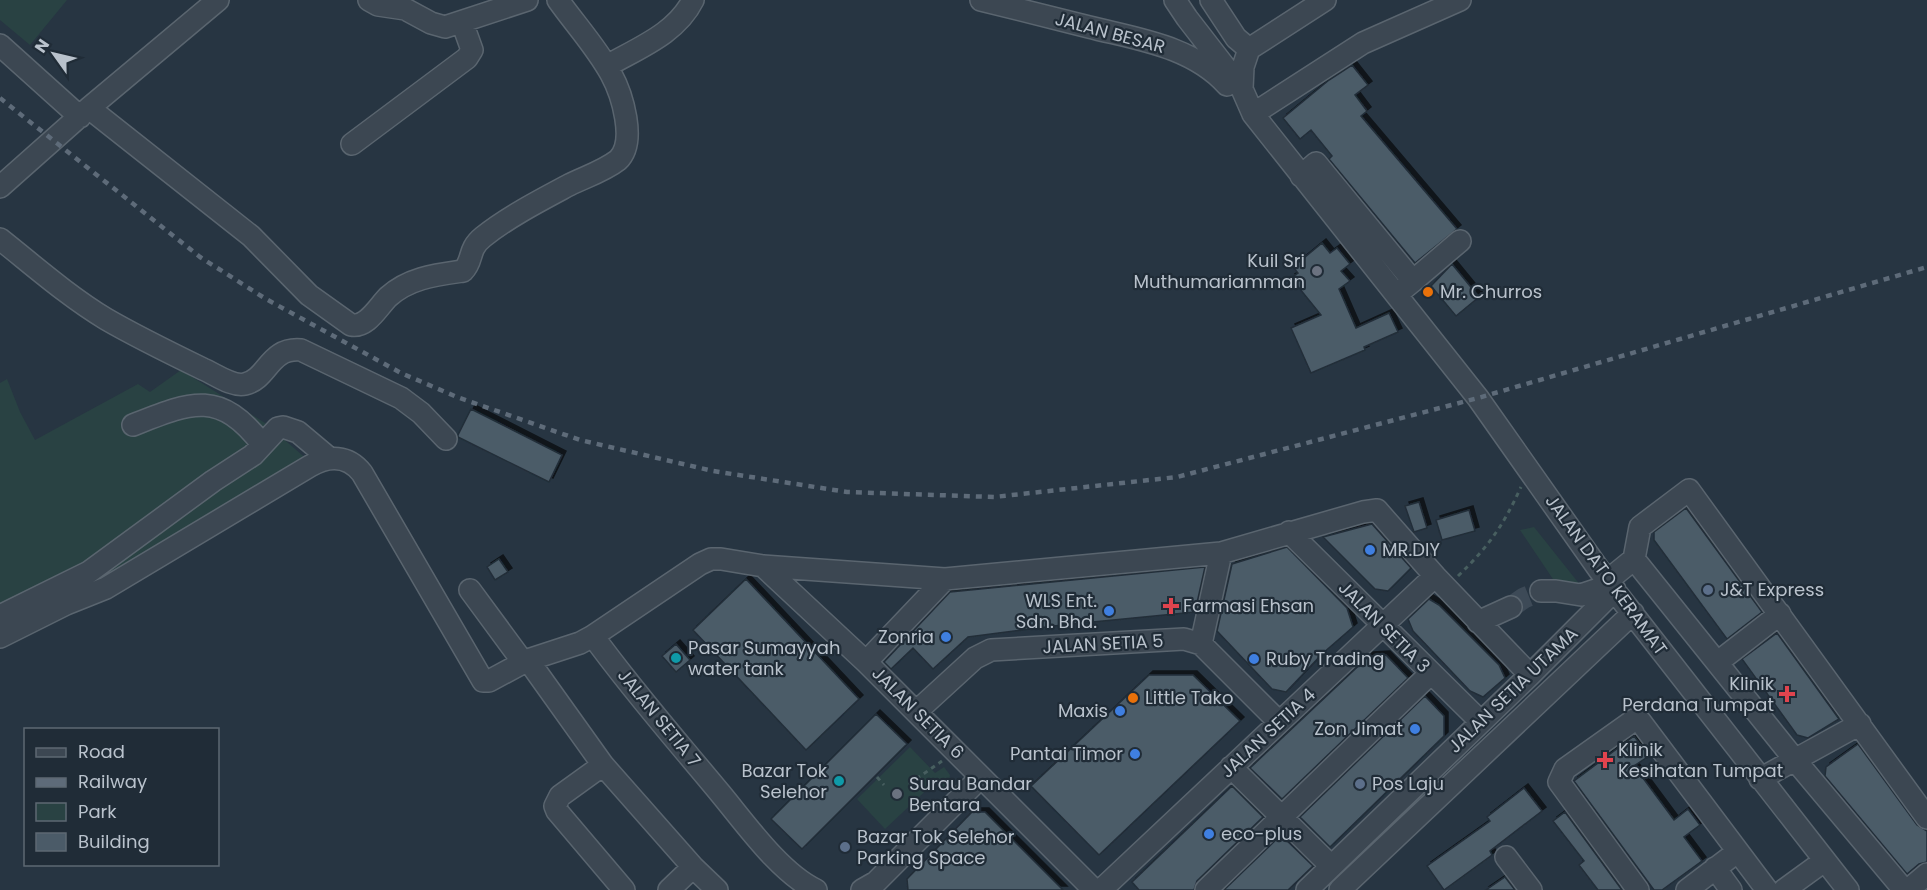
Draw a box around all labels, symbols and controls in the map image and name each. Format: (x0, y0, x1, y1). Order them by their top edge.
street label: JALAN BESAR (1052, 6, 1168, 59)
north arrow (24, 24, 84, 84)
text: N (29, 34, 55, 57)
place label: Kuil Sri Muthumariamman (1134, 248, 1305, 294)
marker: Kuil Sri Muthumariamman (1310, 264, 1324, 278)
place label: Mr. Churros (1440, 279, 1542, 304)
marker: Mr. Churros (1421, 285, 1435, 299)
street label: JALAN DATO KERAMAT (1540, 489, 1673, 660)
place label: MR.DIY (1382, 537, 1440, 562)
marker: MR.DIY (1363, 543, 1377, 557)
street label: JALAN SETIA 3 (1333, 575, 1436, 678)
place label: J&T Express (1720, 577, 1824, 602)
marker: J&T Express (1701, 583, 1715, 597)
place label: WLS Ent. Sdn. Bhd. (1016, 588, 1097, 634)
place label: Farmasi Ehsan (1183, 593, 1314, 618)
marker: Farmasi Ehsan (1164, 599, 1178, 613)
marker: WLS Ent. Sdn. Bhd. (1102, 604, 1116, 618)
street label: JALAN SETIA UTAMA (1442, 621, 1583, 758)
place label: Zonria (878, 624, 934, 649)
street label: JALAN SETIA 5 (1042, 628, 1164, 659)
marker: Zonria (939, 630, 953, 644)
place label: Pasar Sumayyah water tank (688, 635, 840, 681)
place label: Ruby Trading (1266, 646, 1384, 671)
marker: Pasar Sumayyah water tank (669, 651, 683, 665)
marker: Ruby Trading (1247, 652, 1261, 666)
street label: JALAN SETIA 6 (867, 661, 970, 764)
street label: JALAN SETIA 7 (612, 663, 707, 772)
place label: Klinik Perdana Tumpat (1622, 671, 1775, 717)
street label: JALAN SETIA 4 (1215, 682, 1321, 783)
place label: Little Tako (1145, 685, 1233, 710)
marker: Klinik Perdana Tumpat (1778, 685, 1796, 703)
marker: Little Tako (1126, 691, 1140, 705)
place label: Maxis (1058, 698, 1108, 723)
marker: Maxis (1113, 704, 1127, 718)
place label: Zon Jimat (1314, 716, 1403, 741)
marker: Zon Jimat (1408, 722, 1422, 736)
legend (24, 728, 219, 866)
place label: Klinik Kesihatan Tumpat (1618, 737, 1783, 783)
text: Road (78, 739, 125, 764)
place label: Pantai Timor (1010, 741, 1123, 766)
marker: Pantai Timor (1128, 747, 1142, 761)
marker: Klinik Kesihatan Tumpat (1596, 751, 1614, 769)
place label: Bazar Tok Selehor (741, 758, 828, 804)
text: Railway (78, 769, 147, 794)
place label: Surau Bandar Bentara (909, 771, 1032, 817)
place label: Pos Laju (1372, 771, 1444, 796)
marker: Bazar Tok Selehor (832, 774, 846, 788)
marker: Pos Laju (1353, 777, 1367, 791)
marker: Surau Bandar Bentara (890, 787, 904, 801)
text: Park (78, 799, 117, 824)
place label: eco-plus (1221, 821, 1302, 846)
place label: Bazar Tok Selehor Parking Space (857, 824, 1015, 870)
marker: eco-plus (1202, 827, 1216, 841)
text: Building (78, 829, 150, 854)
marker: Bazar Tok Selehor Parking Space (838, 840, 852, 854)

